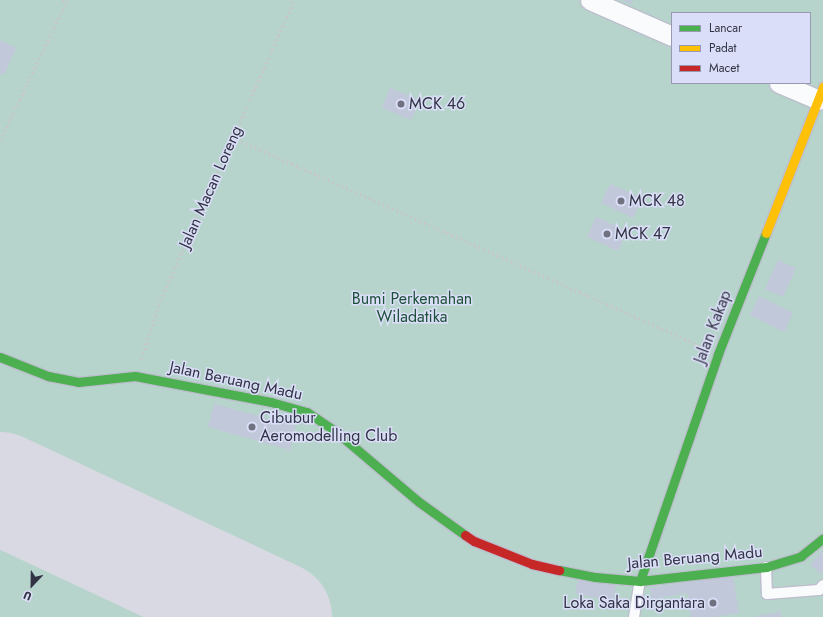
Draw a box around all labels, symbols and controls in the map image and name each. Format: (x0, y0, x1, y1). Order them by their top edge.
legend (671, 12, 811, 84)
text: Lancar (709, 19, 742, 37)
text: Padat (709, 39, 736, 57)
text: Macet (709, 59, 739, 77)
place label: MCK 46 (409, 94, 465, 114)
marker: MCK 46 (396, 99, 406, 109)
street label: Jalan Macan Loreng (175, 123, 247, 251)
place label: MCK 48 (629, 191, 685, 211)
marker: MCK 48 (616, 196, 626, 206)
place label: MCK 47 (615, 224, 670, 244)
marker: MCK 47 (602, 229, 612, 239)
street label: Jalan Kakap (690, 288, 736, 366)
park label: Bumi Perkemahan Wiladatika (352, 289, 472, 327)
street label: Jalan Beruang Madu (168, 358, 304, 404)
place label: Cibubur Aeromodelling Club (260, 408, 397, 446)
marker: Cibubur Aeromodelling Club (247, 422, 257, 432)
street label: Jalan Beruang Madu (627, 543, 763, 573)
north arrow (12, 565, 52, 605)
text: U (21, 587, 34, 605)
place label: Loka Saka Dirgantara (563, 593, 705, 613)
marker: Loka Saka Dirgantara (708, 598, 718, 608)

